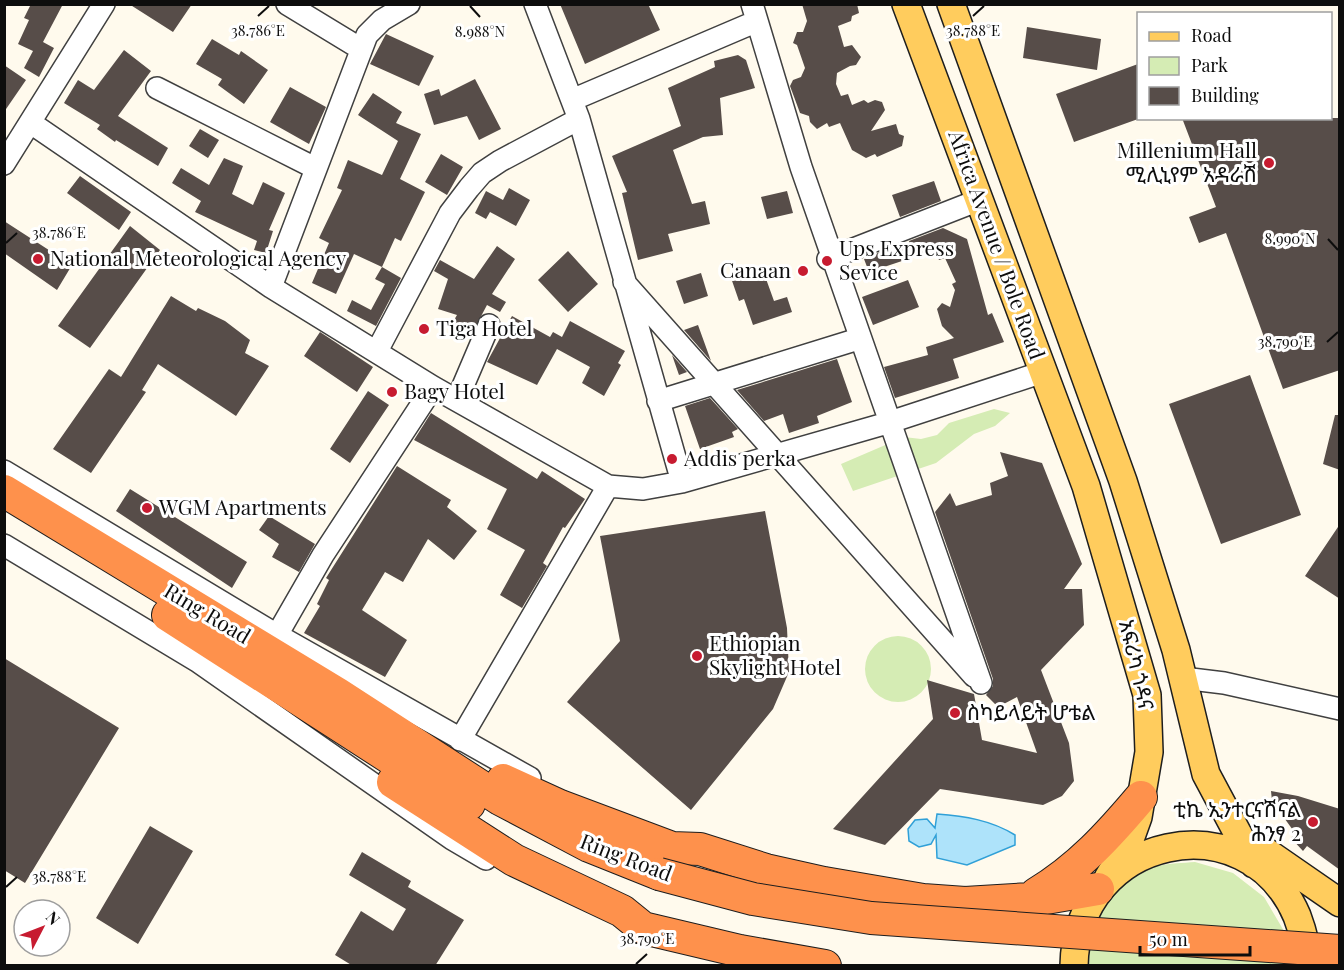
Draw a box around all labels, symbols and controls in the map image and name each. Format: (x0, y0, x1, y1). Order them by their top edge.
legend (1137, 12, 1332, 120)
text: 38.786°E (231, 20, 285, 40)
text: 38.788°E (946, 20, 1000, 40)
text: 8.988°N (455, 21, 506, 41)
text: Road (1191, 23, 1232, 47)
text: Park (1191, 53, 1228, 77)
text: Building (1191, 83, 1259, 107)
street label: Africa Avenue / Bole Road (943, 125, 1052, 363)
place label: Millenium Hall ሚሊኒየም አዳራሽ (1117, 135, 1257, 187)
marker: Millenium Hall ሚሊኒየም አዳራሽ (1262, 156, 1276, 170)
text: 38.786°E (32, 222, 86, 242)
text: 8.990°N (1265, 228, 1316, 248)
place label: Ups Express Sevice (839, 233, 954, 285)
place label: National Meteorological Agency (50, 243, 347, 271)
marker: National Meteorological Agency (31, 252, 45, 266)
marker: Ups Express Sevice (820, 254, 834, 268)
place label: Canaan (720, 255, 791, 283)
marker: Canaan (796, 264, 810, 278)
place label: Tiga Hotel (436, 313, 533, 341)
marker: Tiga Hotel (417, 322, 431, 336)
text: 38.790°E (1258, 331, 1312, 351)
place label: Bagy Hotel (404, 376, 505, 404)
marker: Bagy Hotel (385, 385, 399, 399)
place label: Addis perka (683, 443, 796, 471)
marker: Addis perka (665, 452, 679, 466)
place label: WGM Apartments (158, 492, 327, 520)
marker: WGM Apartments (140, 501, 154, 515)
street label: Ring Road (160, 576, 256, 649)
street label: አፍሪካ ጎዳና (1114, 617, 1162, 713)
place label: Ethiopian Skylight Hotel (709, 628, 841, 680)
marker: Ethiopian Skylight Hotel (690, 649, 704, 663)
place label: ስካይላይት ሆቴል (967, 697, 1096, 725)
marker: ስካይላይት ሆቴል (948, 706, 962, 720)
place label: ቲኬ ኢንተርናሽናል ሕንፃ 2 (1173, 794, 1301, 846)
marker: ቲኬ ኢንተርናሽናል ሕንፃ 2 (1306, 815, 1320, 829)
street label: Ring Road (577, 826, 677, 886)
text: 38.788°E (32, 866, 86, 886)
north arrow (12, 898, 72, 958)
text: N (42, 906, 65, 929)
scale bar (1140, 919, 1250, 957)
text: 50 m (1149, 927, 1188, 951)
text: 38.790°E (620, 928, 674, 948)

